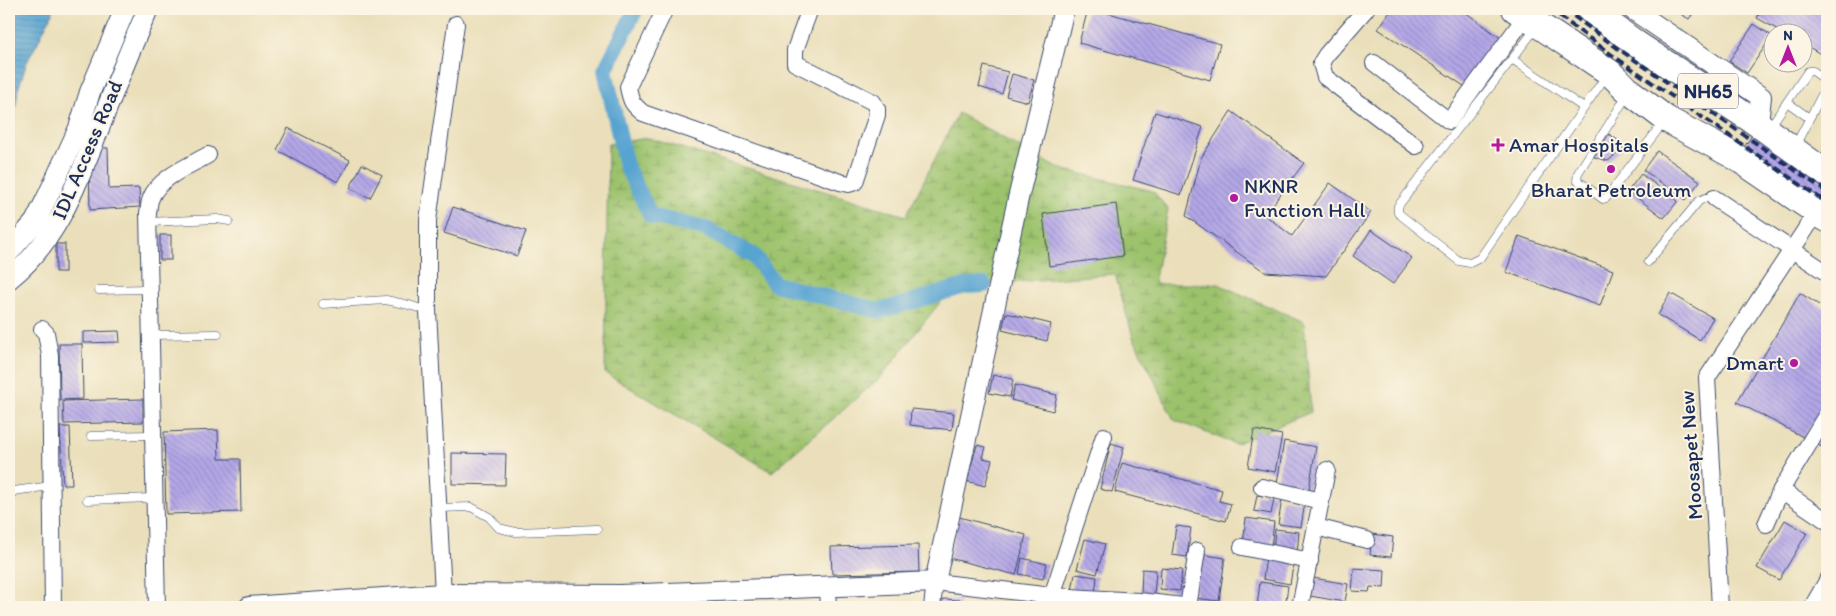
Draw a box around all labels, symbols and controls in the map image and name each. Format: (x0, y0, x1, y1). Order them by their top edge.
north arrow (1764, 22, 1814, 72)
text: N (1783, 27, 1793, 44)
road number: NH65 (1678, 74, 1738, 108)
street label: IDL Access Road (46, 76, 127, 223)
place label: Amar Hospitals (1509, 132, 1649, 157)
marker: Amar Hospitals (1491, 138, 1505, 152)
marker: Bharat Petroleum (1605, 163, 1617, 175)
place label: NKNR Function Hall (1244, 173, 1366, 222)
place label: Bharat Petroleum (1531, 177, 1692, 202)
marker: NKNR Function Hall (1228, 192, 1240, 204)
place label: Dmart (1726, 350, 1784, 375)
marker: Dmart (1788, 357, 1800, 369)
street label: Moosapet New (1674, 390, 1707, 521)

